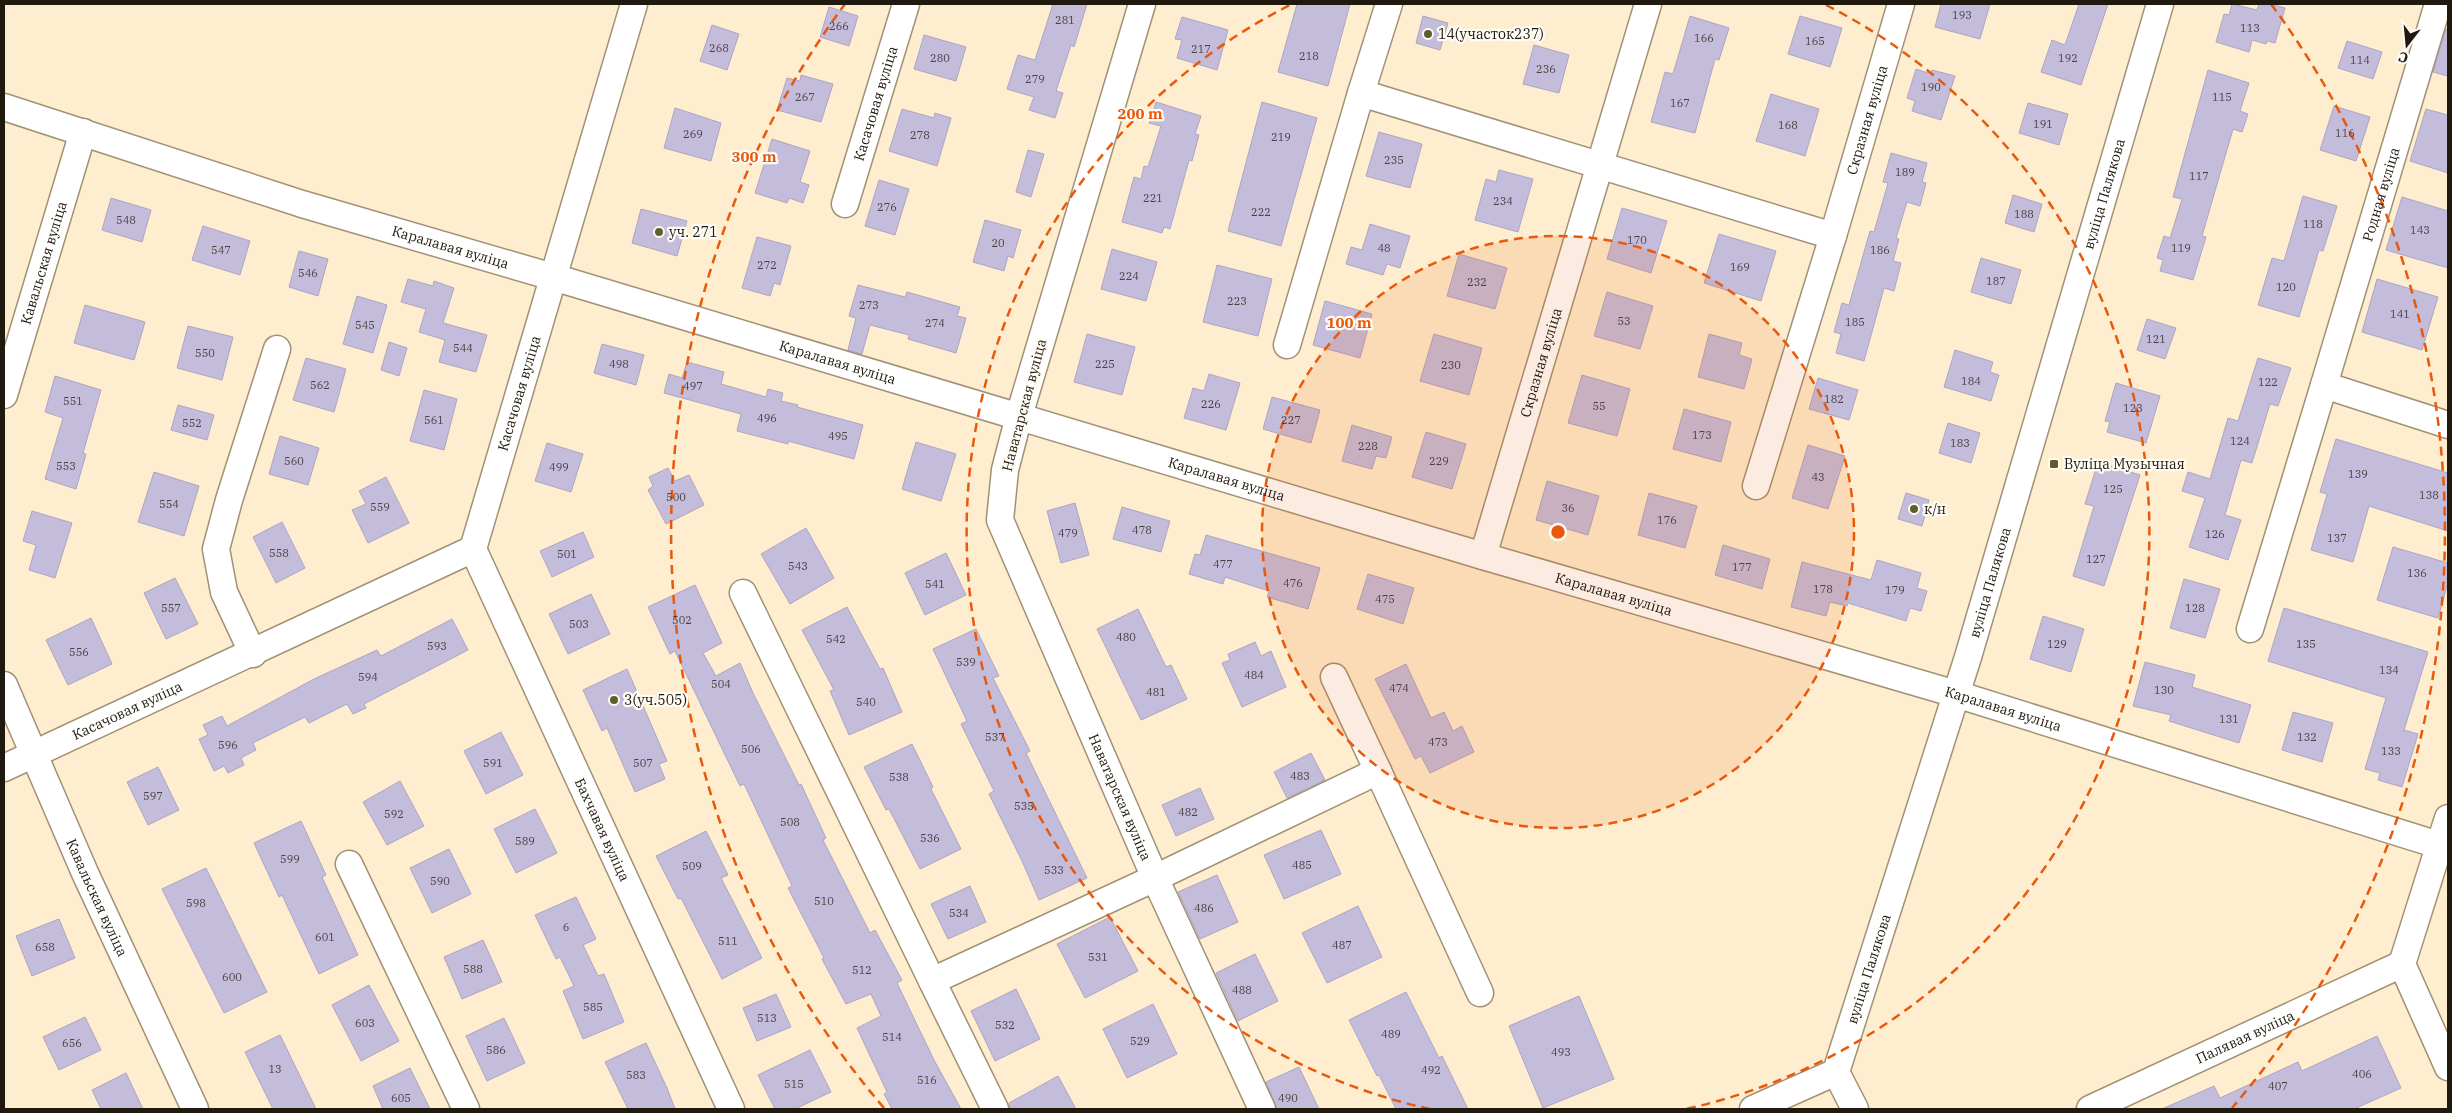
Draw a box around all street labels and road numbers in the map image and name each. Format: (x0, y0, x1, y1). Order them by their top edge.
street label: Касачовая вуліца (850, 44, 902, 163)
street label: Скразная вуліца (1842, 63, 1892, 177)
street label: вуліца Палякова (2079, 136, 2129, 251)
street label: Родная вуліца (2358, 145, 2404, 244)
street label: Кавальская вуліца (17, 199, 71, 327)
street label: Каралавая вуліца (390, 222, 511, 273)
street label: Скразная вуліца (1516, 305, 1566, 419)
street label: Касачовая вуліца (493, 333, 545, 453)
street label: Каралавая вуліца (777, 336, 899, 389)
street label: Наватарская вуліца (998, 336, 1050, 473)
street label: Каралавая вуліца (1166, 453, 1287, 505)
street label: вуліца Палякова (1965, 525, 2015, 640)
street label: Каралавая вуліца (1553, 569, 1675, 620)
street label: Касачовая вуліца (69, 677, 185, 744)
street label: Каралавая вуліца (1943, 682, 2064, 736)
street label: Наватарская вуліца (1085, 731, 1156, 864)
street label: Бахчавая вуліца (571, 775, 634, 885)
street label: Кавальская вуліца (62, 836, 132, 960)
street label: вуліца Палякова (1843, 911, 1895, 1026)
street label: Палявая вуліца (2193, 1006, 2298, 1068)

